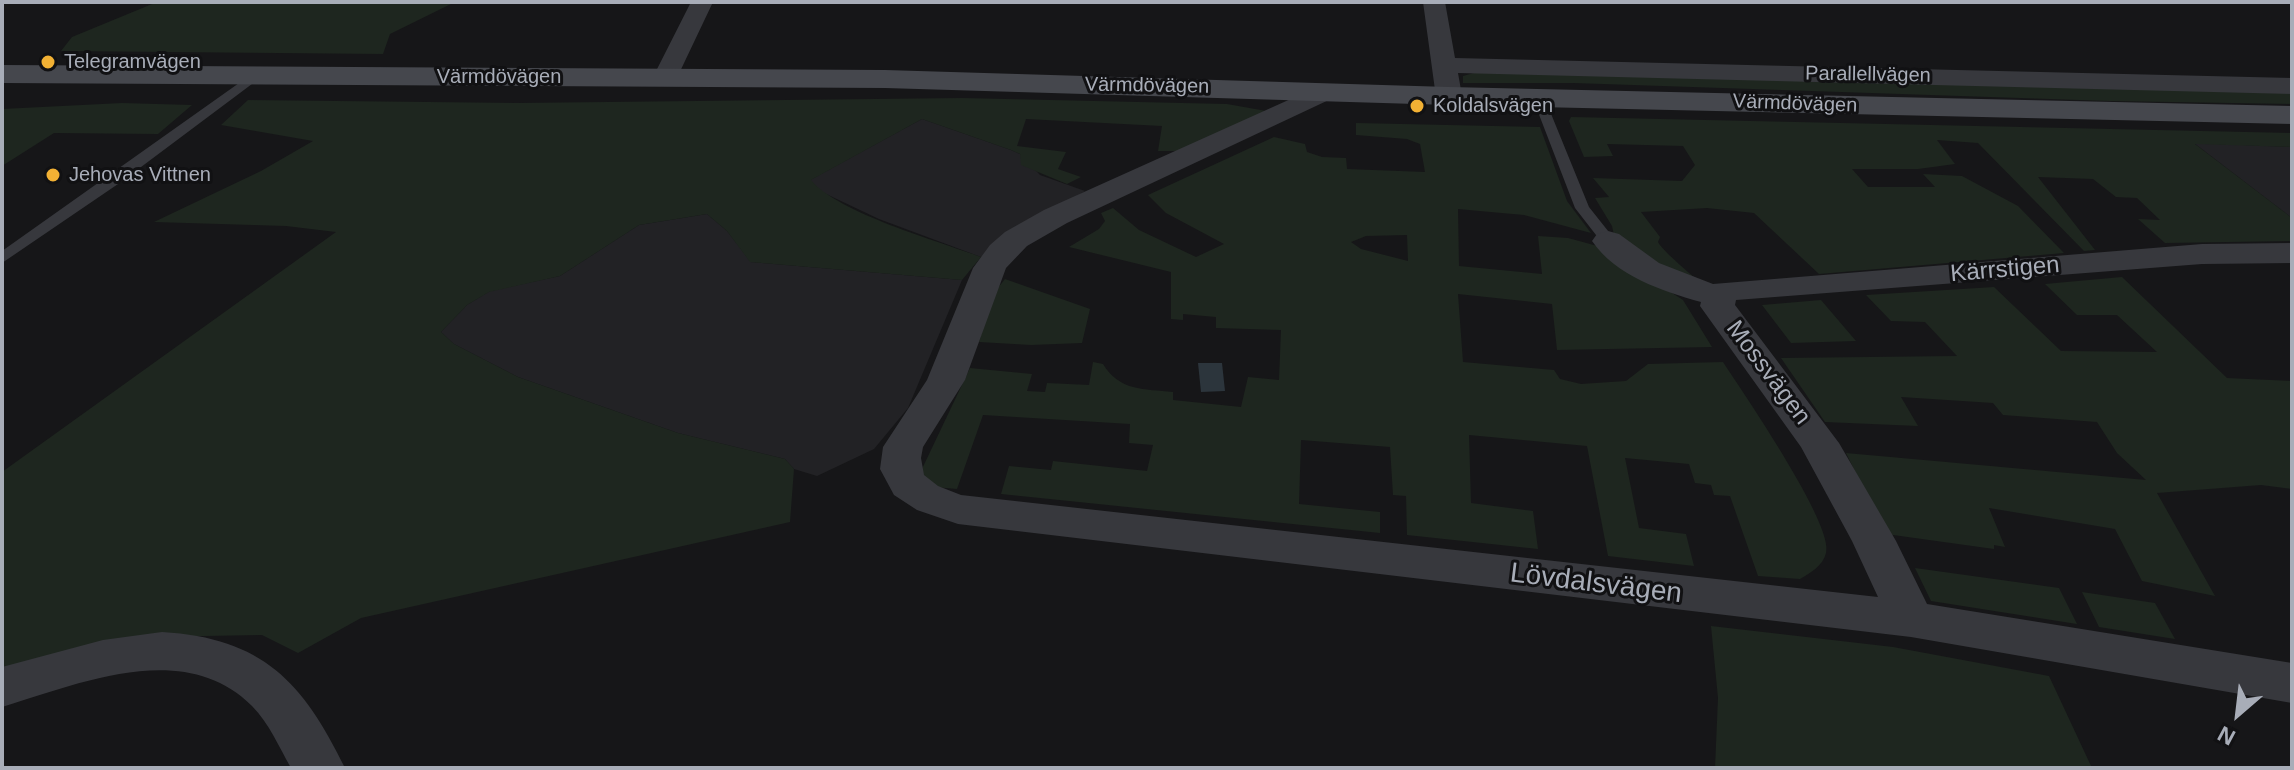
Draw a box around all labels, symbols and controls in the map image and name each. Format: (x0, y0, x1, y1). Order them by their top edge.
place label: Telegramvägen (64, 50, 201, 74)
marker: Telegramvägen (39, 53, 57, 71)
street label: Parallellvägen (1805, 62, 1931, 88)
street label: Värmdövägen (437, 65, 561, 89)
street label: Värmdövägen (1085, 73, 1209, 99)
street label: Värmdövägen (1732, 90, 1858, 118)
place label: Koldalsvägen (1433, 94, 1553, 118)
marker: Koldalsvägen (1408, 97, 1426, 115)
place label: Jehovas Vittnen (69, 163, 211, 187)
marker: Jehovas Vittnen (44, 166, 62, 184)
street label: Kärrstigen (1949, 251, 2061, 289)
street label: Mossvägen (1720, 315, 1816, 431)
street label: Lövdalsvägen (1508, 557, 1684, 611)
north arrow (2198, 674, 2278, 754)
text: N (2214, 721, 2239, 750)

